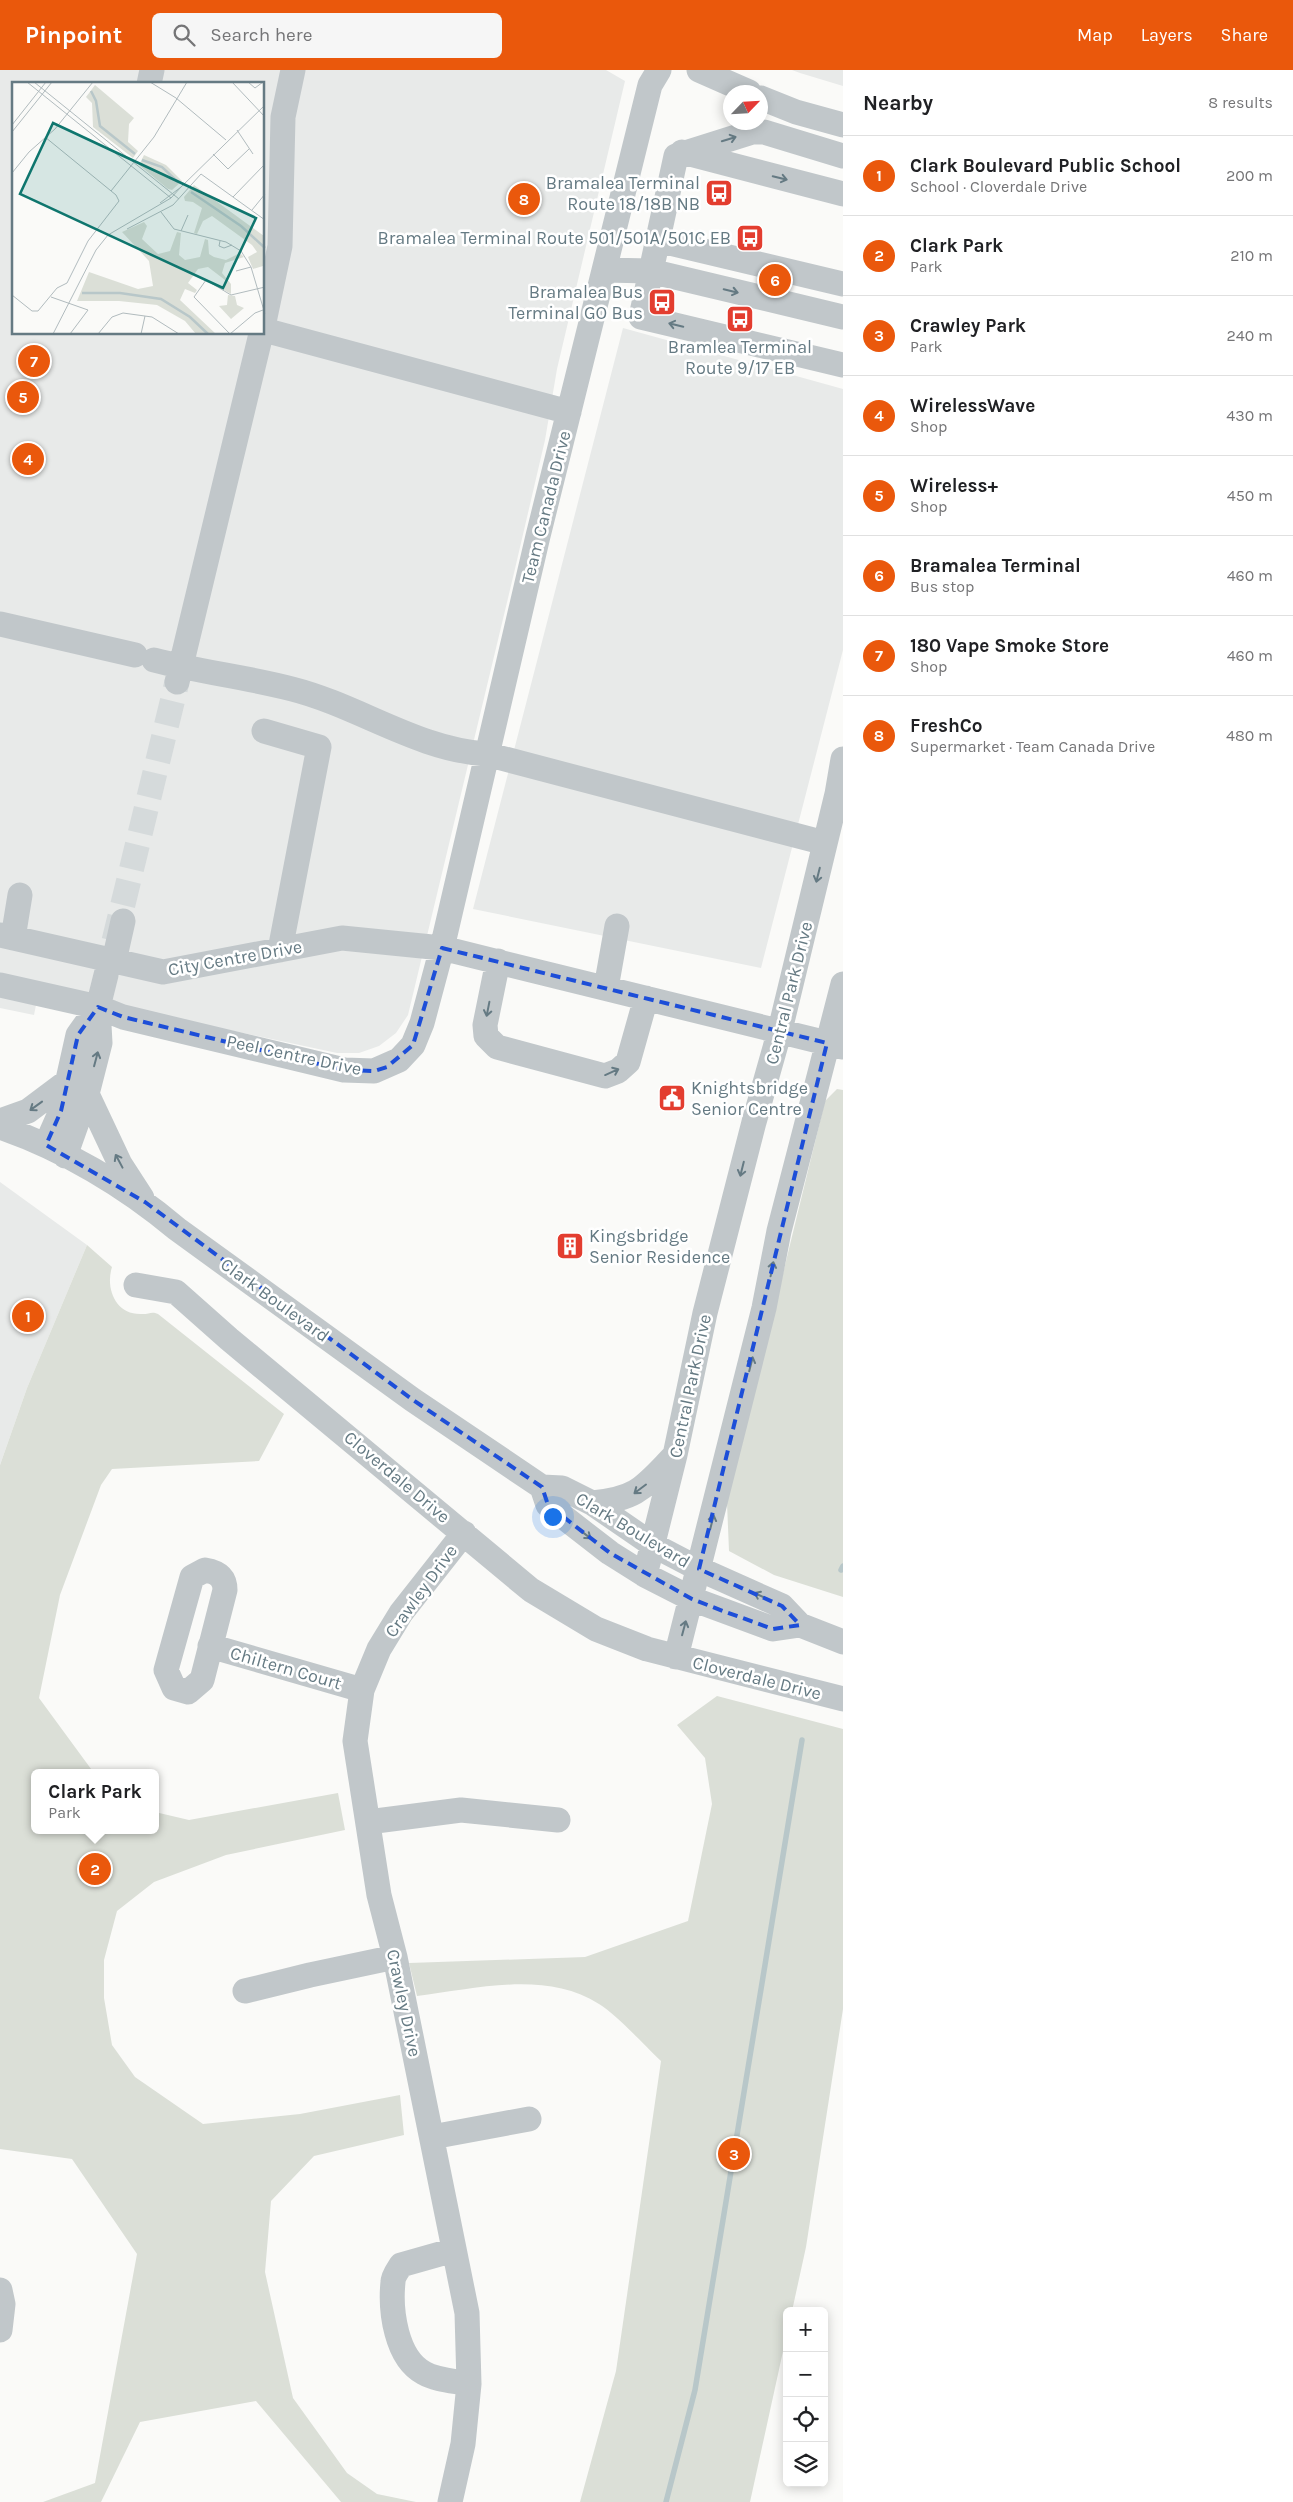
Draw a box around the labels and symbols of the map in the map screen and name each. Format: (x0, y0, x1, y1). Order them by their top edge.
inset map (12, 82, 265, 335)
north arrow (723, 85, 768, 130)
one-way arrow (720, 133, 736, 143)
place label: Bramalea Terminal Route 18/18B NB (546, 172, 700, 215)
one-way arrow (772, 173, 788, 183)
bus stop icon: Bramalea Terminal Route 18/18B NB (704, 178, 734, 208)
pin: 8 (508, 180, 540, 218)
bus stop icon: Bramalea Terminal Route 501/501A/501C EB (735, 223, 765, 253)
place label: Bramalea Terminal Route 501/501A/501C EB (378, 227, 731, 249)
pin: 6 (759, 261, 791, 299)
place label: Bramalea Bus Terminal GO Bus (508, 281, 643, 324)
bus stop icon: Bramalea Bus Terminal GO Bus (647, 287, 677, 317)
one-way arrow (723, 287, 739, 296)
bus stop icon: Bramlea Terminal Route 9/17 EB (725, 304, 755, 334)
one-way arrow (669, 320, 685, 330)
place label: Bramlea Terminal Route 9/17 EB (668, 336, 812, 379)
pin: 7 (18, 342, 50, 380)
pin: 5 (7, 378, 39, 416)
street label: Team Canada Drive (516, 428, 576, 586)
pin: 4 (12, 440, 44, 478)
one-way arrow (813, 867, 822, 883)
street label: Central Park Drive (761, 919, 817, 1067)
street label: City Centre Drive (166, 935, 304, 981)
one-way arrow (483, 1001, 492, 1017)
street label: Peel Centre Drive (224, 1030, 364, 1080)
one-way arrow (91, 1052, 101, 1068)
one-way arrow (604, 1067, 619, 1077)
place label: Knightsbridge Senior Centre (691, 1077, 808, 1120)
public building icon: Knightsbridge Senior Centre (657, 1083, 687, 1113)
one-way arrow (30, 1100, 43, 1111)
one-way arrow (114, 1154, 123, 1169)
one-way arrow (737, 1161, 746, 1177)
place label: Kingsbridge Senior Residence (589, 1225, 730, 1268)
building icon: Kingsbridge Senior Residence (555, 1231, 585, 1261)
street label: Clark Boulevard (216, 1253, 334, 1347)
one-way arrow (767, 1262, 777, 1278)
pin: 1 (12, 1297, 44, 1335)
street label: Central Park Drive (664, 1312, 716, 1460)
one-way arrow (746, 1357, 756, 1373)
street label: Cloverdale Drive (339, 1426, 455, 1528)
one-way arrow (633, 1484, 647, 1494)
street label: Clark Boulevard (572, 1487, 694, 1573)
your location (540, 1504, 566, 1530)
one-way arrow (708, 1515, 717, 1531)
one-way arrow (578, 1528, 591, 1539)
street label: Crawley Drive (380, 1540, 462, 1642)
one-way arrow (754, 1591, 769, 1601)
one-way arrow (680, 1621, 689, 1637)
street label: Chiltern Court (228, 1642, 345, 1694)
street label: Cloverdale Drive (690, 1651, 824, 1705)
pin: 2 (79, 1850, 111, 1888)
street label: Crawley Drive (382, 1947, 426, 2059)
pin: 3 (718, 2135, 750, 2173)

